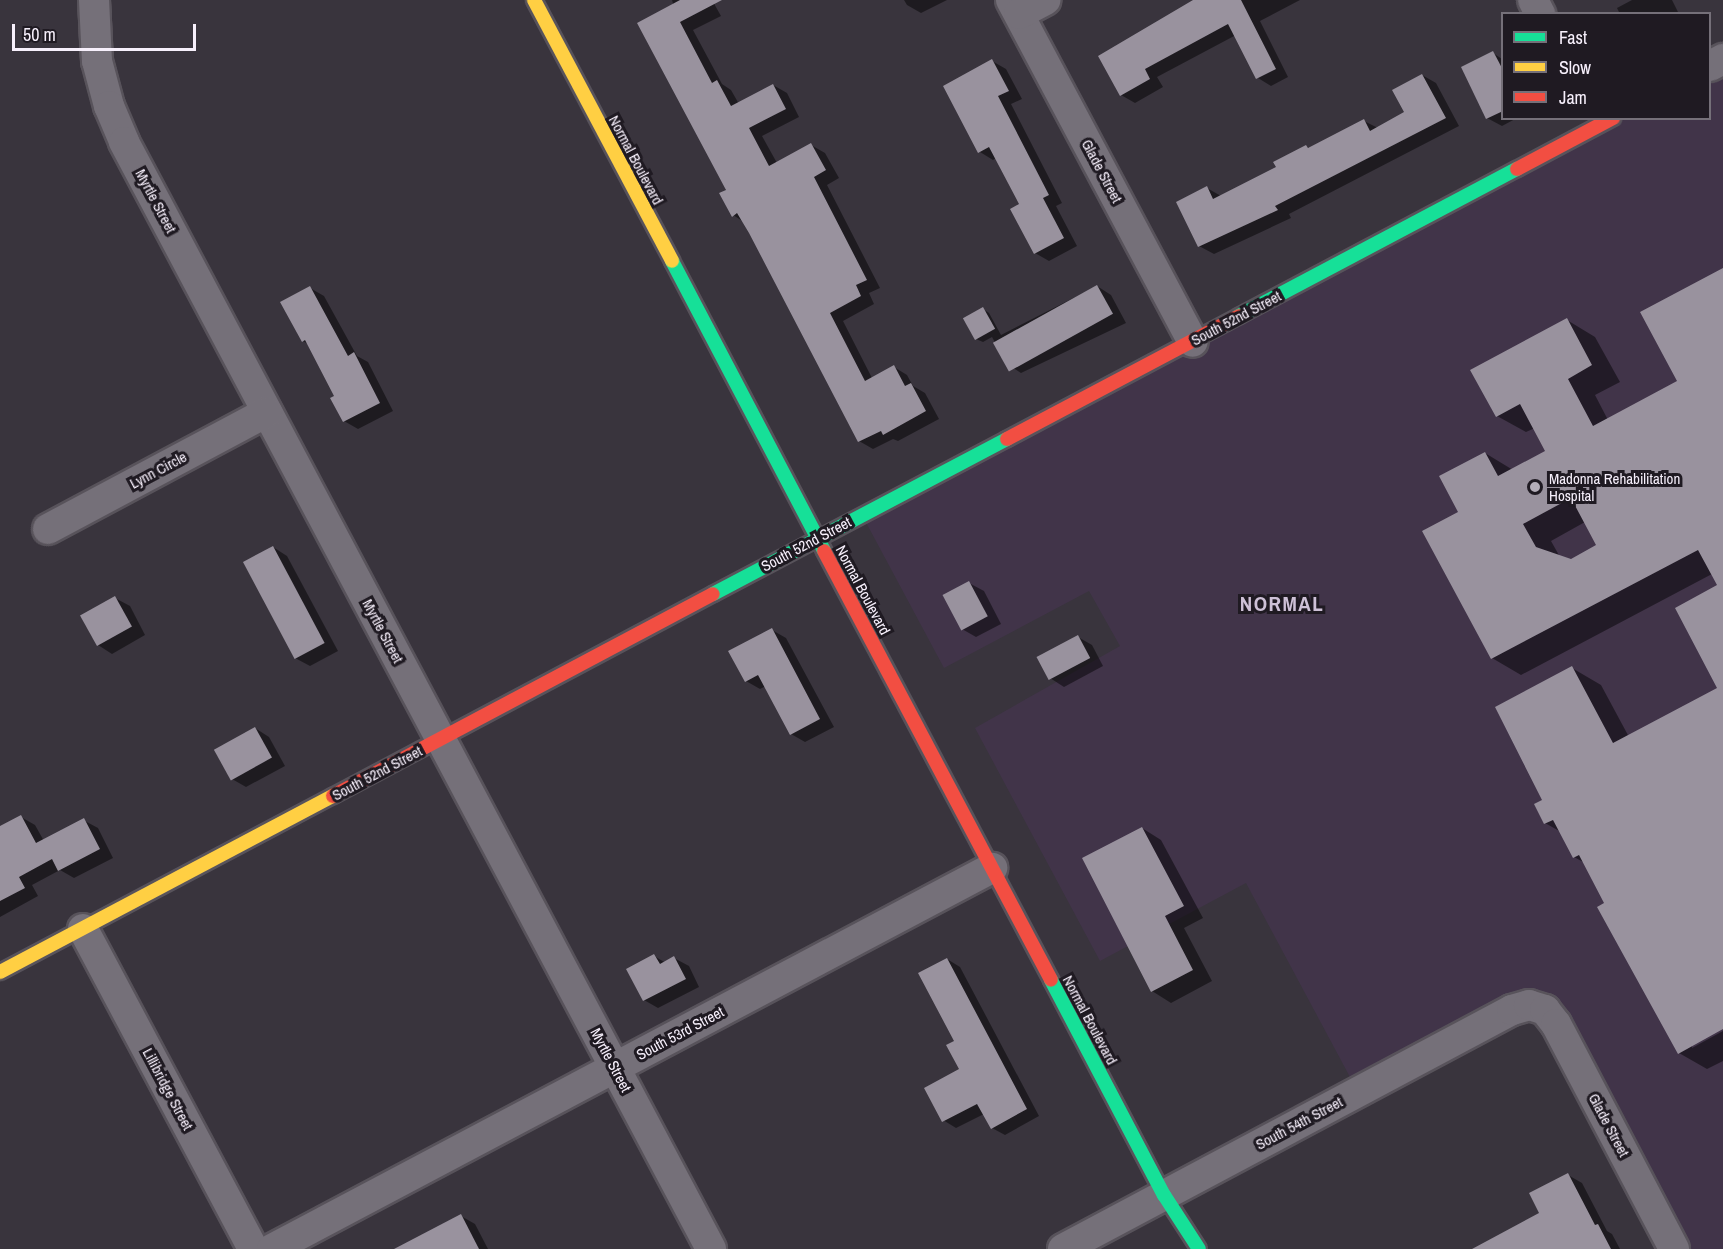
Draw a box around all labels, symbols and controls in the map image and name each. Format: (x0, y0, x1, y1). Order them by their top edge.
scale bar (15, 12, 200, 50)
legend (1501, 12, 1711, 120)
text: 50 m (23, 22, 56, 47)
text: Fast (1559, 25, 1587, 50)
text: Slow (1559, 55, 1591, 80)
text: Jam (1559, 85, 1587, 110)
street label: Normal Boulevard (605, 112, 667, 208)
street label: Glade Street (1078, 136, 1126, 206)
street label: Myrtle Street (132, 166, 180, 236)
street label: South 52nd Street (1188, 287, 1284, 349)
street label: Lynn Circle (127, 448, 189, 492)
place label: Madonna Rehabilitation Hospital (1549, 469, 1680, 504)
marker: Madonna Rehabilitation Hospital (1526, 478, 1544, 496)
street label: South 52nd Street (758, 513, 854, 575)
street label: Normal Boulevard (832, 542, 894, 638)
district label: NORMAL (1240, 591, 1324, 617)
street label: Myrtle Street (359, 596, 407, 666)
street label: South 52nd Street (329, 742, 425, 804)
street label: Normal Boulevard (1059, 972, 1121, 1068)
street label: South 53rd Street (633, 1002, 727, 1064)
street label: Myrtle Street (587, 1025, 635, 1095)
street label: Lillibridge Street (139, 1045, 197, 1133)
street label: Glade Street (1585, 1090, 1633, 1160)
street label: South 54th Street (1253, 1093, 1345, 1153)

